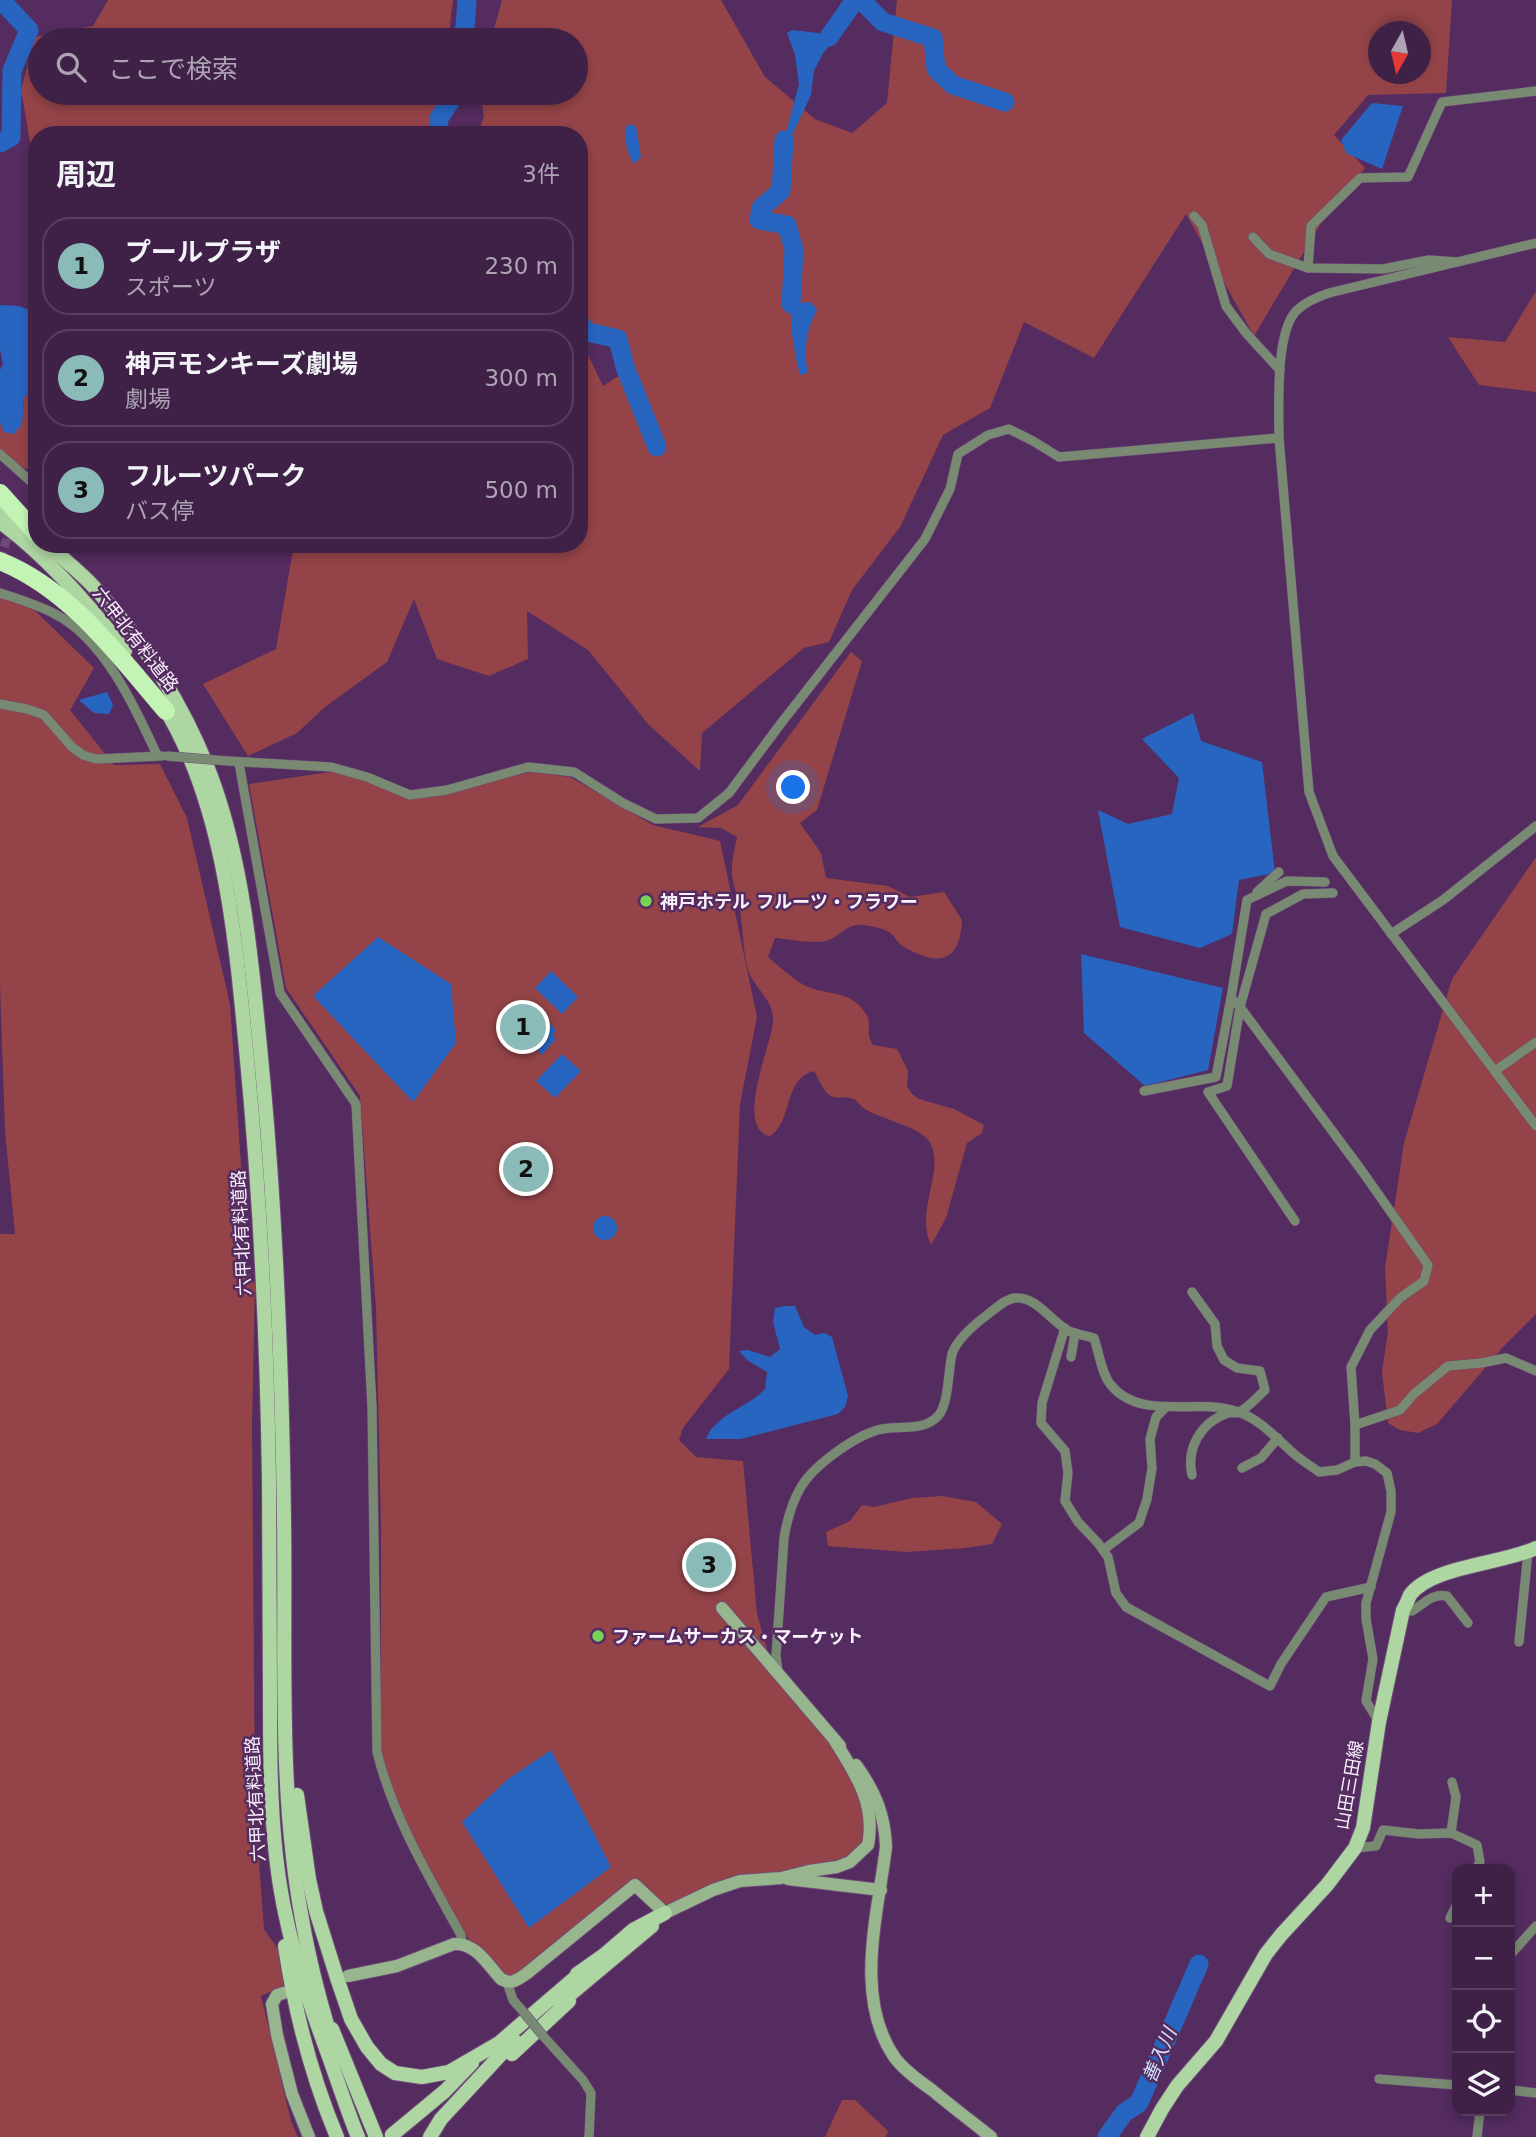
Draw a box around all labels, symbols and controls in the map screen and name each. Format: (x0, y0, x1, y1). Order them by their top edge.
north arrow (1368, 21, 1431, 84)
search box (28, 28, 588, 105)
icon: search (52, 48, 90, 86)
text: ここで検索 (108, 54, 238, 84)
text: 周辺 (56, 157, 116, 192)
text: 3件 (522, 161, 560, 187)
text: プールプラザ (125, 237, 281, 267)
text: 1 (73, 253, 89, 279)
text: 230 m (484, 253, 558, 279)
text: スポーツ (125, 274, 217, 300)
text: 神戸モンキーズ劇場 (125, 349, 358, 379)
text: 2 (73, 365, 89, 391)
text: 300 m (484, 365, 558, 391)
text: 劇場 (125, 386, 171, 412)
text: フルーツパーク (125, 461, 306, 491)
text: 3 (73, 477, 89, 503)
text: 500 m (484, 477, 558, 503)
text: バス停 (125, 498, 194, 524)
street label: 六甲北有料道路 (89, 583, 183, 695)
your location (776, 770, 810, 804)
place label: 神戸ホテル フルーツ・フラワー (660, 891, 918, 912)
marker: 神戸ホテル フルーツ・フラワー (638, 893, 654, 909)
pin: 1 (500, 1001, 546, 1053)
pin: 2 (503, 1143, 549, 1195)
street label: 六甲北有料道路 (227, 1170, 255, 1296)
pin: 3 (686, 1539, 732, 1591)
place label: ファームサーカス・マーケット (612, 1626, 863, 1647)
marker: ファームサーカス・マーケット (590, 1628, 606, 1644)
street label: 六甲北有料道路 (241, 1736, 269, 1862)
street label: 山田三田線 (1331, 1739, 1367, 1831)
map controls (1452, 1864, 1515, 2116)
button: + (1452, 1864, 1515, 1927)
button: − (1452, 1927, 1515, 1990)
button: locate (1452, 1990, 1515, 2053)
water label: 善入川 (1138, 2023, 1181, 2086)
button: layers (1452, 2053, 1515, 2116)

